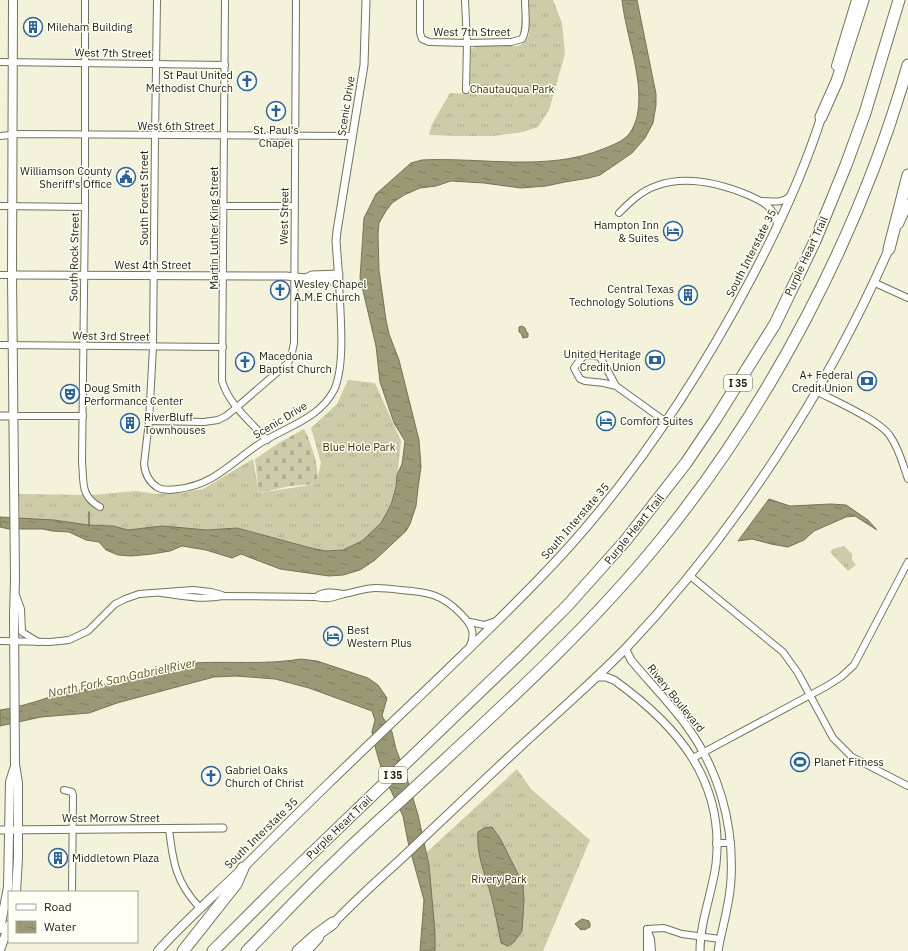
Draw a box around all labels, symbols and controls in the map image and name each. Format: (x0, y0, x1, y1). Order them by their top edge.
building icon: Mileham Building (22, 16, 44, 38)
place label: Mileham Building (47, 20, 133, 34)
street label: West 7th Street (434, 25, 511, 39)
street label: West 7th Street (74, 45, 152, 61)
place label: St Paul United Methodist Church (146, 68, 233, 95)
church icon: St Paul United Methodist Church (236, 70, 258, 92)
street label: Scenic Drive (334, 75, 358, 137)
park label: Chautauqua Park (470, 82, 554, 96)
church icon: St. Paul's Chapel (265, 100, 287, 122)
street label: West 6th Street (138, 119, 215, 133)
place label: St. Paul's Chapel (253, 123, 299, 150)
street label: South Forest Street (137, 150, 151, 246)
place label: Williamson County Sheriff's Office (20, 164, 113, 191)
public building icon: Williamson County Sheriff's Office (115, 166, 137, 188)
street label: Martin Luther King Street (207, 166, 221, 290)
street label: West Street (276, 187, 292, 245)
street label: South Interstate 35 (723, 207, 779, 299)
street label: South Rock Street (66, 212, 82, 301)
street label: Purple Heart Trail (781, 214, 831, 298)
place label: Hampton Inn & Suites (594, 218, 659, 245)
hotel icon: Hampton Inn & Suites (662, 220, 684, 242)
street label: West 4th Street (115, 258, 192, 272)
place label: Wesley Chapel A.M.E Church (294, 277, 366, 304)
church icon: Wesley Chapel A.M.E Church (269, 279, 291, 301)
place label: Central Texas Technology Solutions (569, 282, 674, 309)
building icon: Central Texas Technology Solutions (677, 284, 699, 306)
street label: West 3rd Street (72, 328, 150, 344)
place label: United Heritage Credit Union (564, 347, 641, 374)
place label: Macedonia Baptist Church (259, 349, 332, 376)
bank icon: United Heritage Credit Union (644, 349, 666, 371)
church icon: Macedonia Baptist Church (234, 351, 256, 373)
place label: A+ Federal Credit Union (792, 368, 853, 395)
bank icon: A+ Federal Credit Union (856, 370, 878, 392)
road number: I 35 (724, 375, 752, 391)
place label: Doug Smith Performance Center (84, 381, 183, 408)
theatre icon: Doug Smith Performance Center (59, 383, 81, 405)
street label: Scenic Drive (250, 398, 310, 442)
place label: RiverBluff Townhouses (144, 410, 206, 437)
hotel icon: Comfort Suites (595, 410, 617, 432)
building icon: RiverBluff Townhouses (119, 412, 141, 434)
place label: Comfort Suites (620, 414, 693, 428)
park label: Blue Hole Park (323, 440, 396, 454)
street label: South Interstate 35 (538, 480, 612, 562)
street label: Purple Heart Trail (601, 491, 667, 567)
place label: Best Western Plus (347, 623, 412, 650)
hotel icon: Best Western Plus (322, 625, 344, 647)
water label: North Fork San Gabriel River (47, 654, 198, 701)
street label: Rivery Boulevard (644, 661, 708, 735)
sports icon: Planet Fitness (789, 751, 811, 773)
place label: Planet Fitness (814, 755, 884, 769)
place label: Gabriel Oaks Church of Christ (225, 763, 304, 790)
church icon: Gabriel Oaks Church of Christ (200, 765, 222, 787)
road number: I 35 (379, 767, 407, 783)
street label: Purple Heart Trail (303, 792, 375, 862)
street label: South Interstate 35 (221, 794, 301, 872)
street label: West Morrow Street (62, 811, 160, 825)
building icon: Middletown Plaza (47, 847, 69, 869)
place label: Middletown Plaza (72, 851, 159, 865)
park label: Rivery Park (471, 872, 527, 886)
legend (8, 891, 138, 943)
text: Road (44, 899, 72, 914)
text: Water (44, 919, 77, 934)

